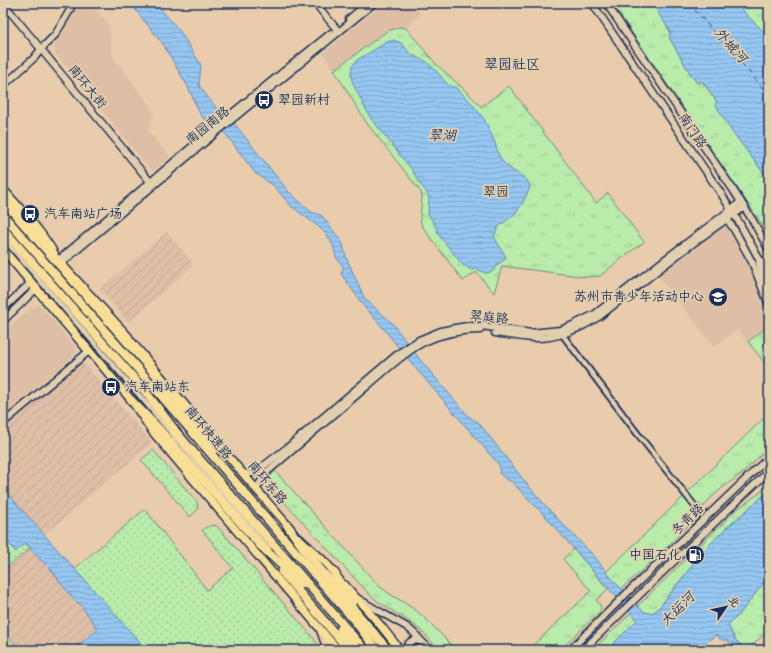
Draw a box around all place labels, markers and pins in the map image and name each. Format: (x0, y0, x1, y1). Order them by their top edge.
bus stop icon: 翠园新村 (253, 89, 275, 111)
place label: 翠园新村 (278, 91, 330, 110)
bus stop icon: 汽车南站广场 (19, 203, 41, 225)
place label: 汽车南站广场 (44, 205, 122, 224)
school or university icon: 苏州市青少年活动中心 (707, 286, 729, 308)
place label: 苏州市青少年活动中心 (574, 288, 704, 307)
bus stop icon: 汽车南站东 (100, 376, 122, 398)
place label: 汽车南站东 (125, 378, 190, 397)
fuel station icon: 中国石化 (684, 544, 706, 566)
place label: 中国石化 (629, 546, 681, 565)

